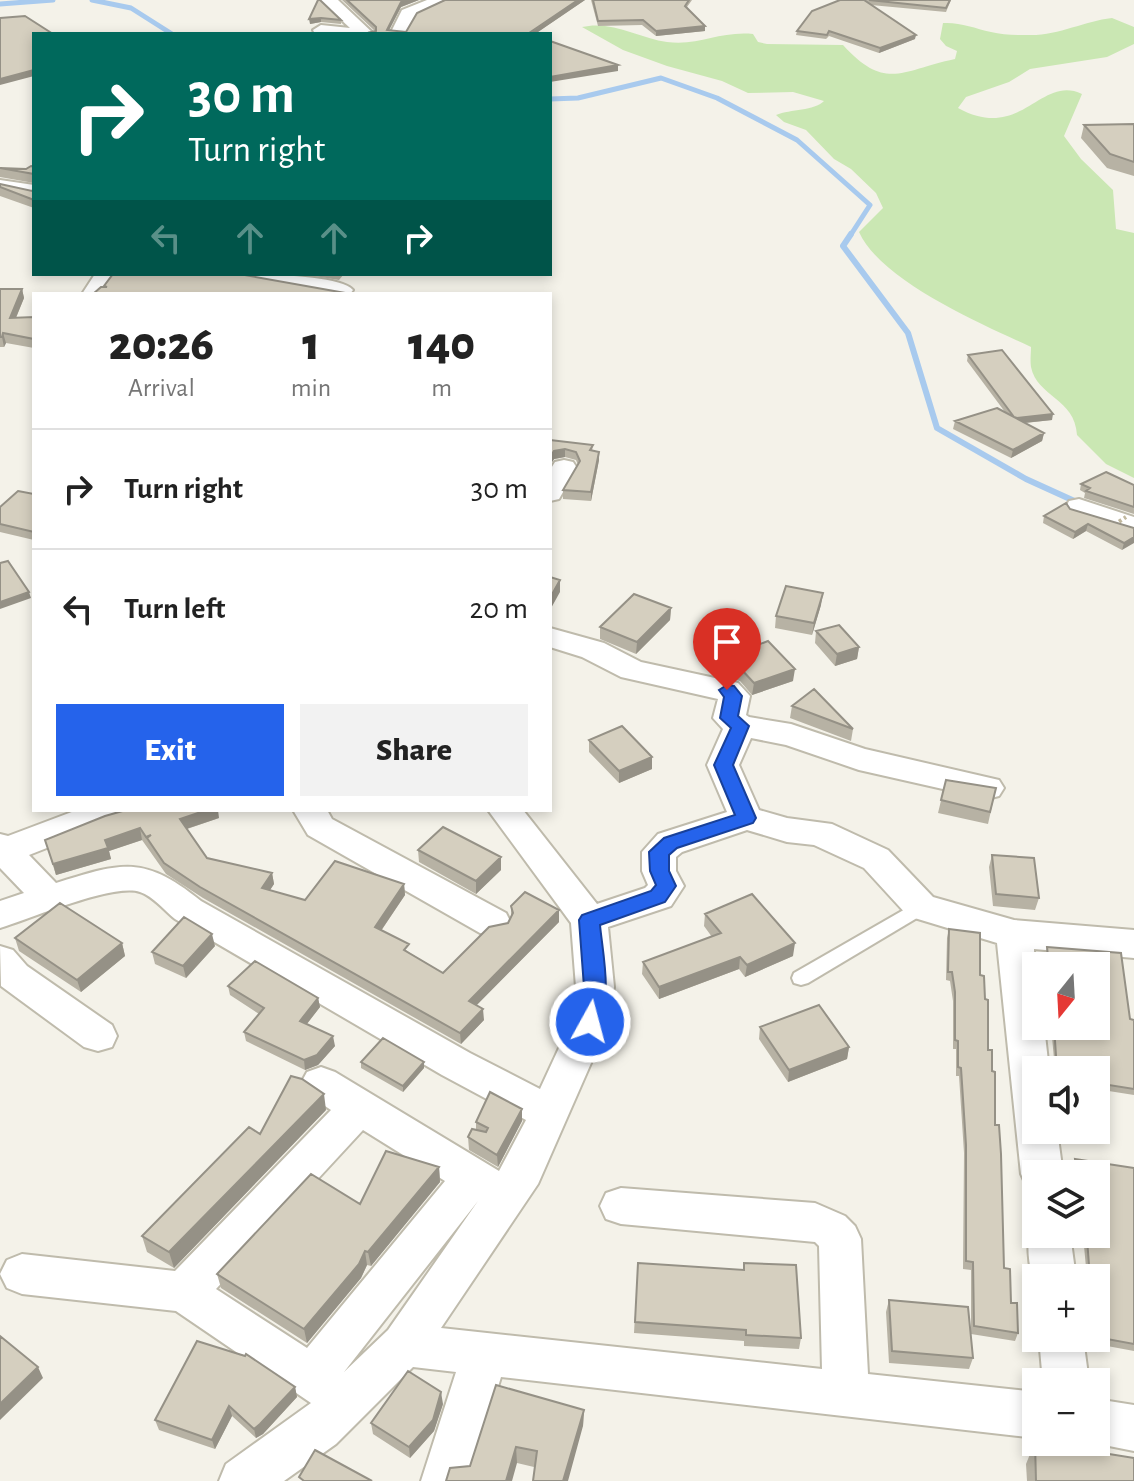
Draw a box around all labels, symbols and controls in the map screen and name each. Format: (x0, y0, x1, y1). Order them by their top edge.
icon: right (56, 64, 160, 168)
text: 30 m (188, 67, 295, 123)
text: Turn right (188, 132, 325, 168)
icon: left (144, 216, 188, 260)
icon: ahead (228, 216, 272, 260)
icon: ahead (312, 216, 356, 260)
icon: right (396, 216, 440, 260)
text: 20:26 (109, 321, 214, 369)
text: 1 (302, 321, 320, 369)
text: 140 (408, 321, 475, 369)
text: Arrival (128, 375, 195, 401)
text: min (291, 375, 331, 401)
text: m (431, 375, 452, 401)
icon: right (56, 467, 100, 511)
text: Turn right (124, 474, 243, 504)
text: 30 m (471, 474, 528, 504)
icon: left (56, 587, 100, 631)
text: Turn left (124, 594, 225, 624)
text: 20 m (470, 594, 528, 624)
pin (693, 608, 761, 690)
icon: arrive (705, 620, 749, 664)
button: Exit (56, 704, 284, 796)
button: Share (300, 704, 528, 796)
north arrow (1022, 952, 1110, 1040)
map controls (1022, 952, 1110, 1456)
position arrow (548, 980, 632, 1064)
button: sound (1022, 1056, 1110, 1144)
button: layers (1022, 1160, 1110, 1248)
button: + (1022, 1264, 1110, 1352)
button: − (1022, 1368, 1110, 1456)

